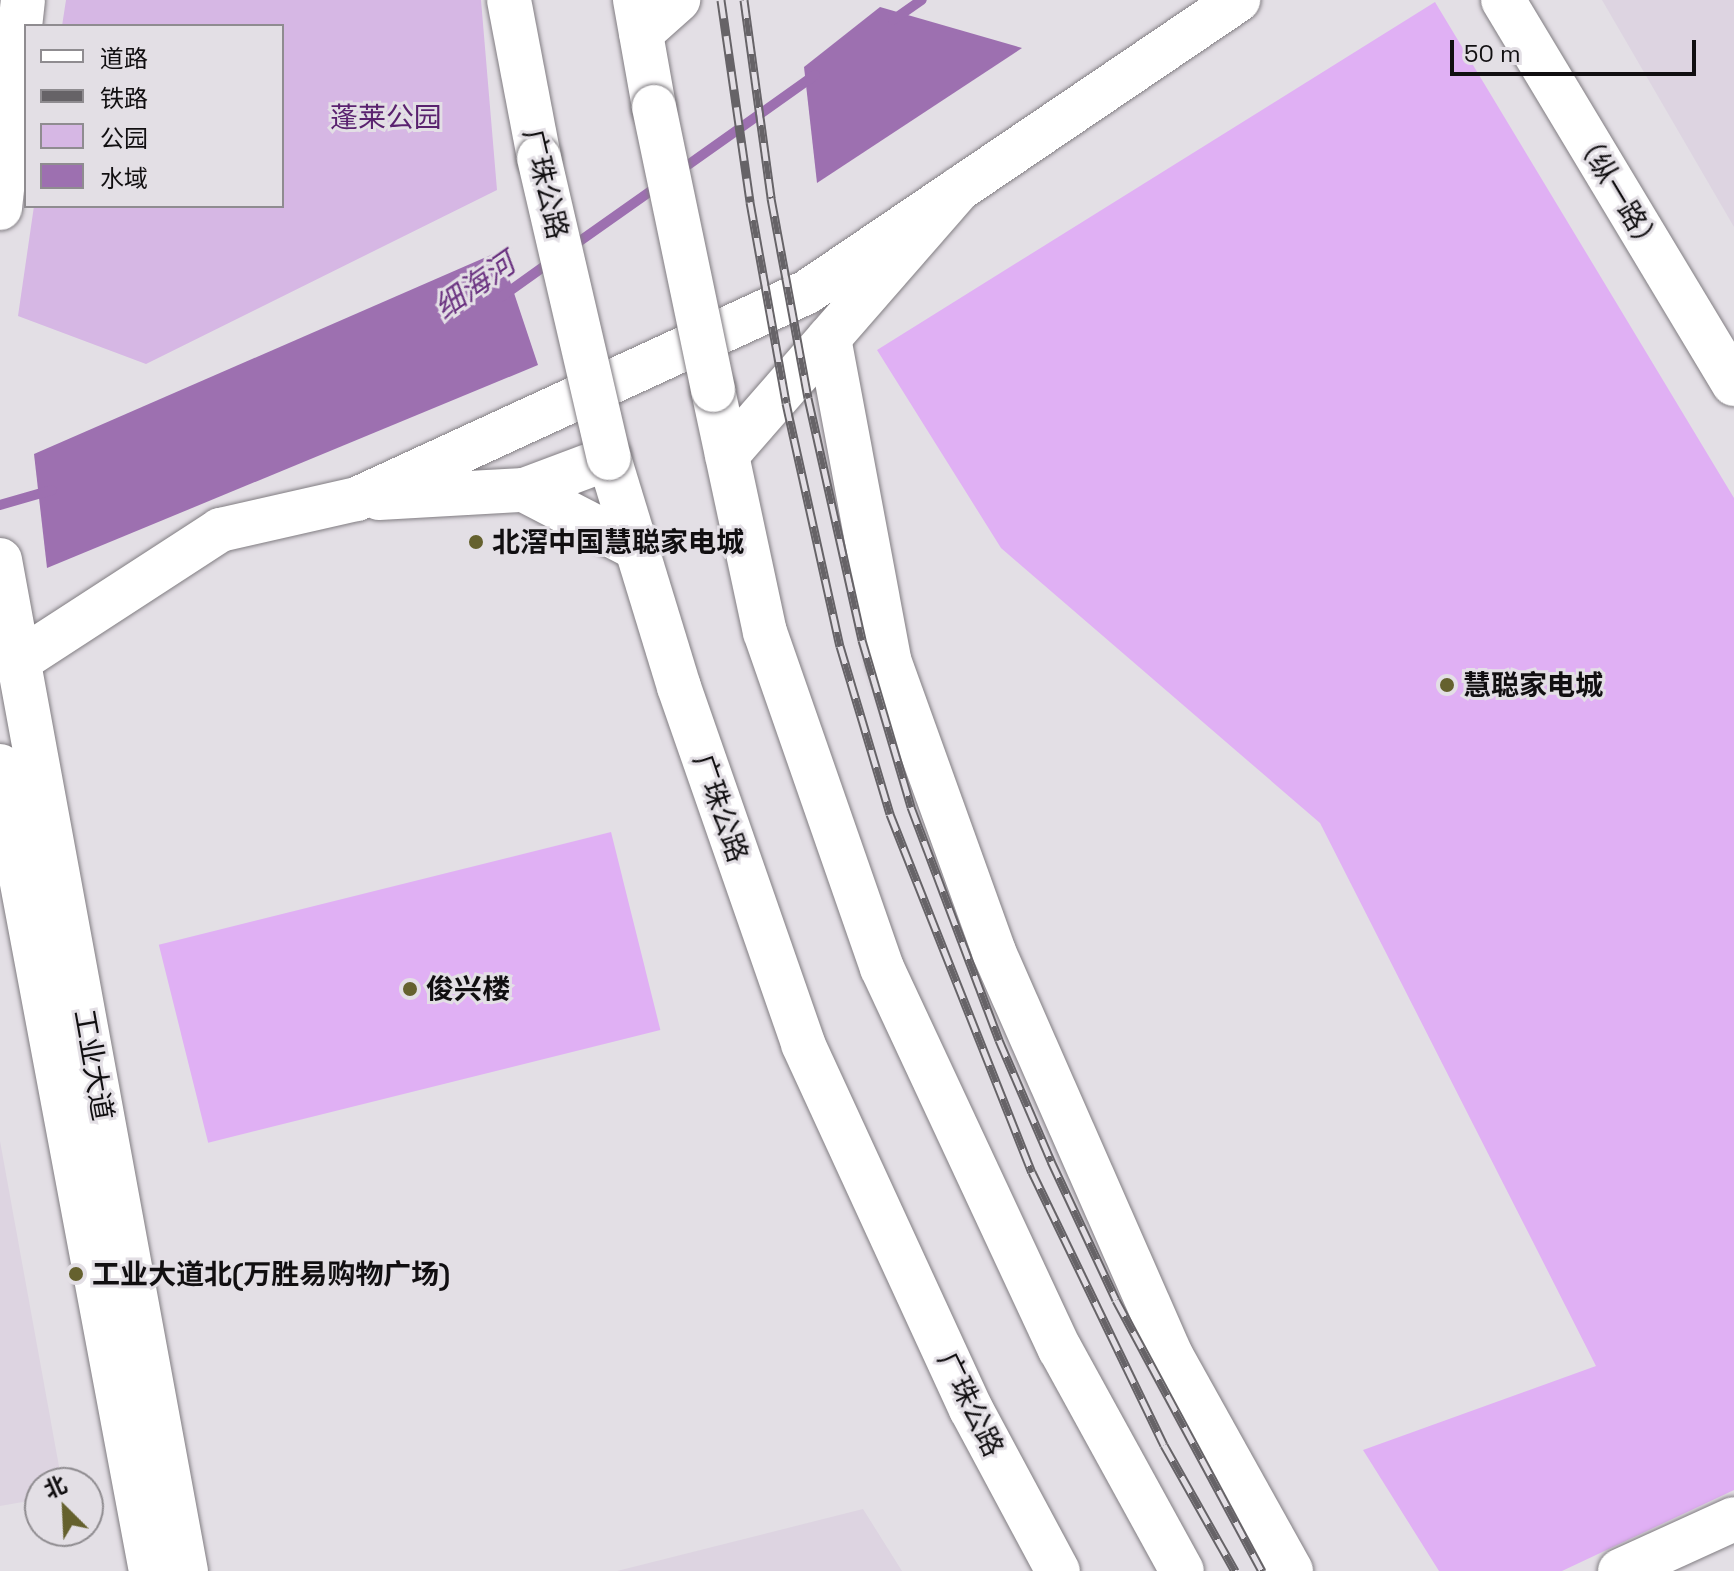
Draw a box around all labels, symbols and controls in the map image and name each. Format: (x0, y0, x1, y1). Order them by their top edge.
legend (24, 24, 284, 208)
scale bar (1454, 24, 1700, 74)
text: 50 m (1464, 38, 1521, 69)
text: 道路 (100, 43, 148, 74)
text: 铁路 (100, 83, 148, 114)
park label: 蓬莱公园 (330, 100, 442, 134)
text: 公园 (100, 123, 148, 154)
street label: （纵一路） (1568, 123, 1668, 261)
street label: 广珠公路 (517, 126, 575, 242)
text: 水域 (100, 163, 148, 194)
water label: 细海河 (428, 245, 522, 327)
place label: 北滘中国慧聪家电城 (492, 525, 744, 559)
marker: 北滘中国慧聪家电城 (467, 533, 485, 551)
place label: 慧聪家电城 (1463, 668, 1603, 702)
marker: 慧聪家电城 (1438, 676, 1456, 694)
street label: 广珠公路 (687, 750, 755, 866)
place label: 俊兴楼 (426, 972, 510, 1006)
marker: 俊兴楼 (401, 980, 419, 998)
street label: 工业大道 (68, 1007, 120, 1123)
place label: 工业大道北(万胜易购物广场) (92, 1257, 450, 1291)
marker: 工业大道北(万胜易购物广场) (67, 1265, 85, 1283)
street label: 广珠公路 (931, 1346, 1011, 1462)
north arrow (24, 1467, 104, 1547)
text: 北 (39, 1470, 71, 1504)

